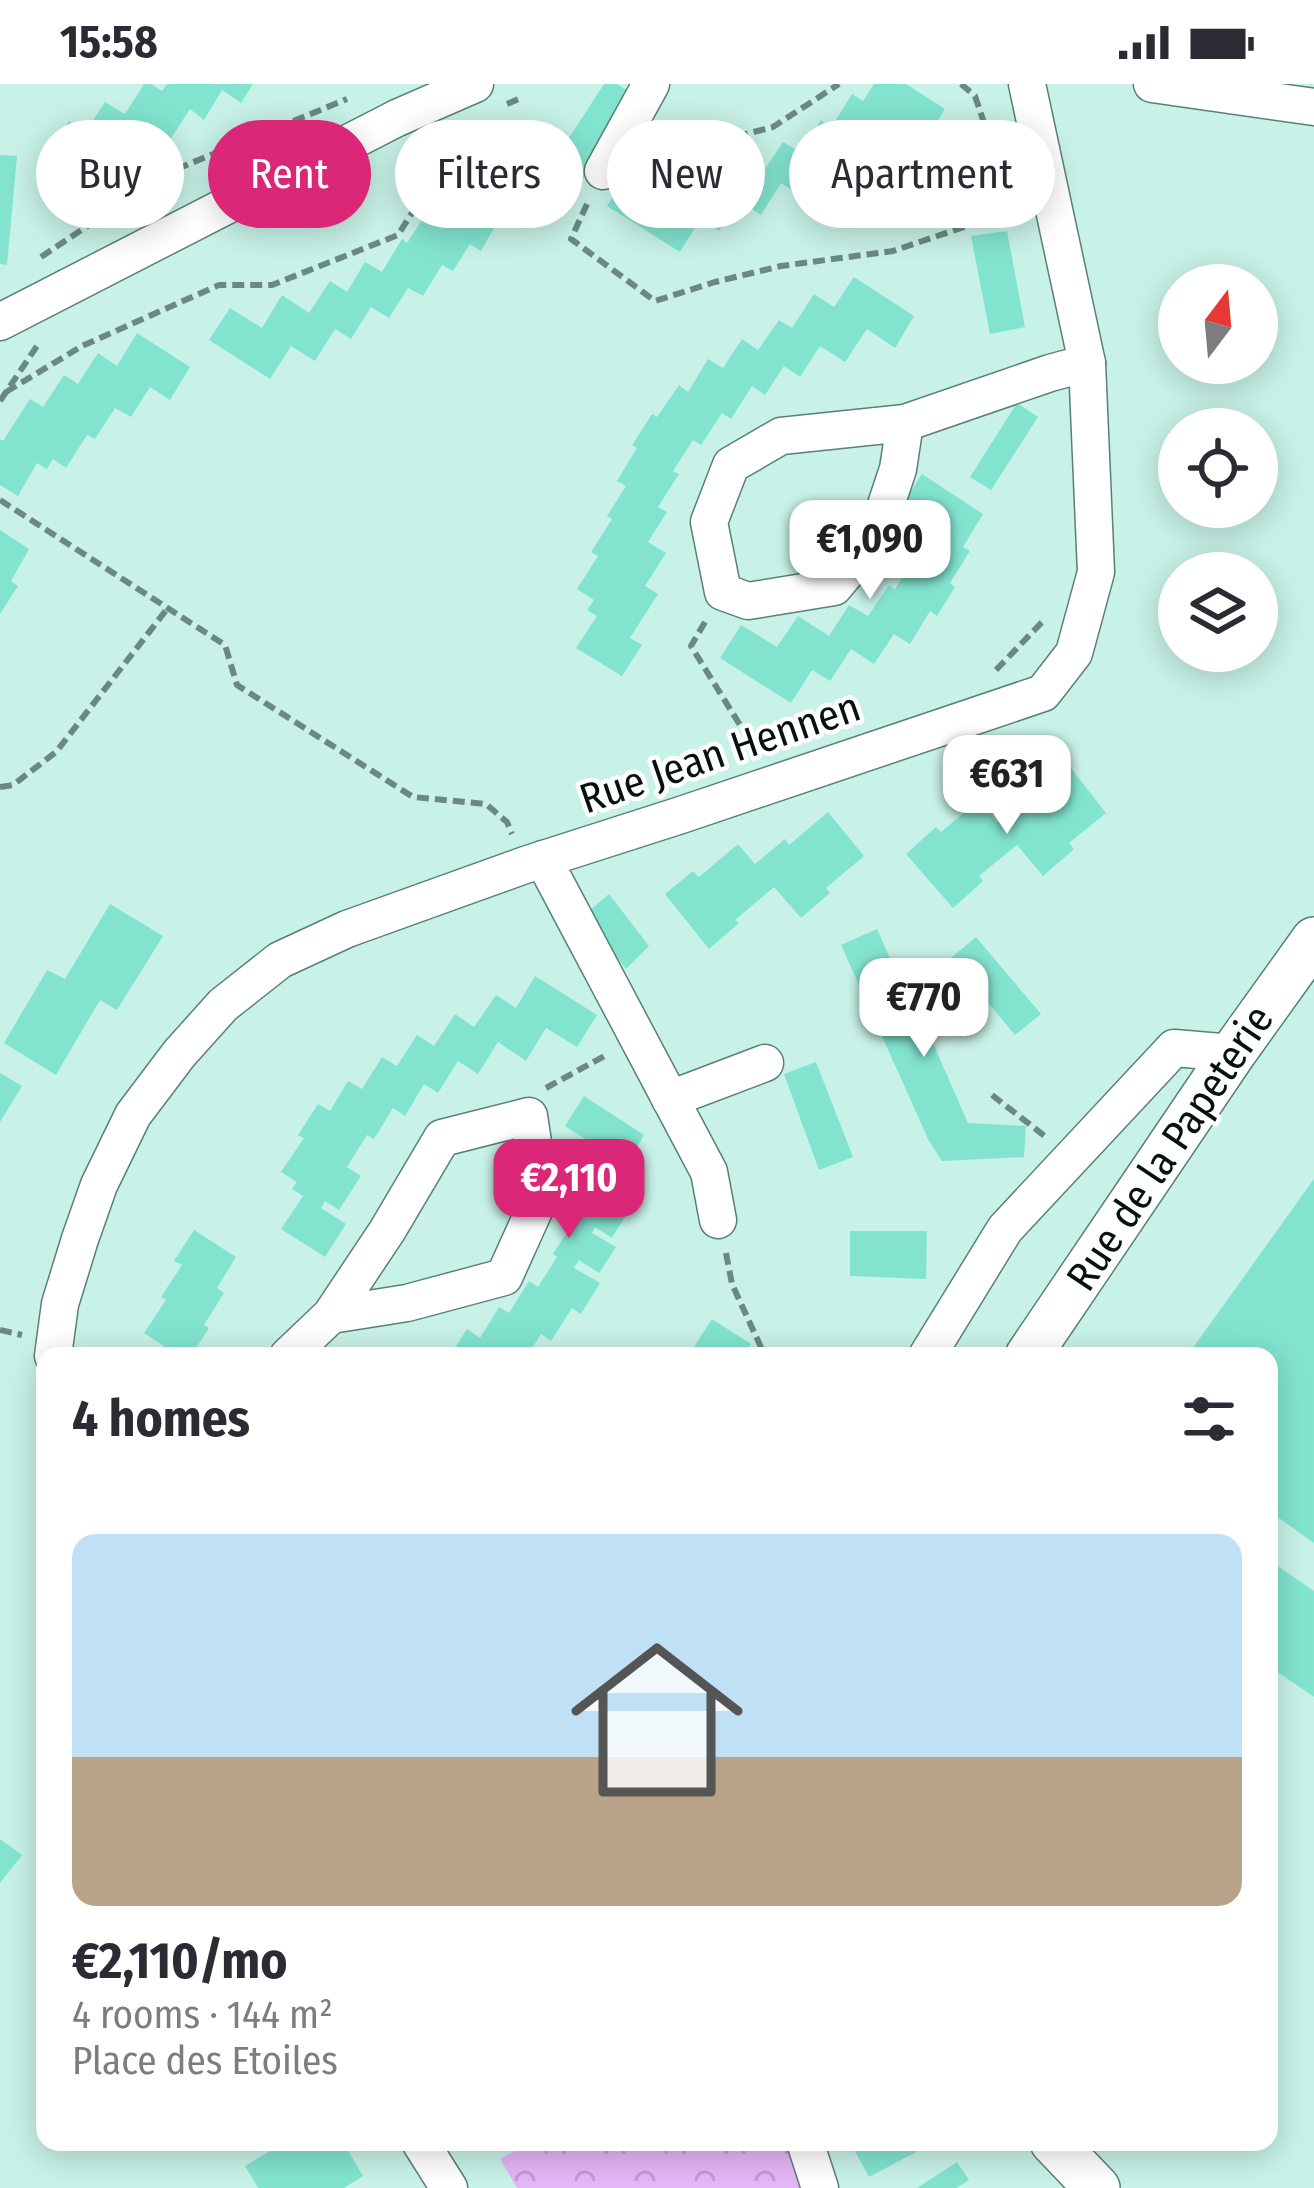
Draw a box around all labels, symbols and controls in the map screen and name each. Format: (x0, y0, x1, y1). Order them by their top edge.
text: 15:58 (60, 15, 158, 69)
chip: Buy (36, 120, 184, 228)
chip: Rent (208, 120, 371, 228)
chip: Filters (395, 120, 583, 228)
chip: New (607, 120, 765, 228)
chip: Apartment (789, 120, 1055, 228)
north arrow (1158, 264, 1278, 384)
map controls (1158, 264, 1278, 672)
button: locate (1158, 408, 1278, 528)
pin: €1,090 (772, 500, 968, 602)
text: €1,090 (817, 516, 923, 562)
button: layers (1158, 552, 1278, 672)
street label: Rue Jean Hennen (573, 682, 867, 824)
pin: €631 (936, 735, 1078, 837)
text: €631 (970, 751, 1044, 797)
pin: €770 (853, 958, 995, 1060)
text: €770 (886, 974, 962, 1020)
street label: Rue de la Papeterie (1056, 996, 1284, 1300)
pin: €2,110 (471, 1139, 667, 1241)
text: €2,110 (520, 1155, 618, 1201)
icon: filters (1176, 1386, 1242, 1452)
text: 4 homes (72, 1388, 250, 1450)
icon: home (549, 1612, 765, 1828)
text: €2,110/mo (72, 1930, 287, 1992)
text: 4 rooms · 144 m² (72, 1992, 333, 2038)
text: Place des Etoiles (72, 2038, 338, 2084)

